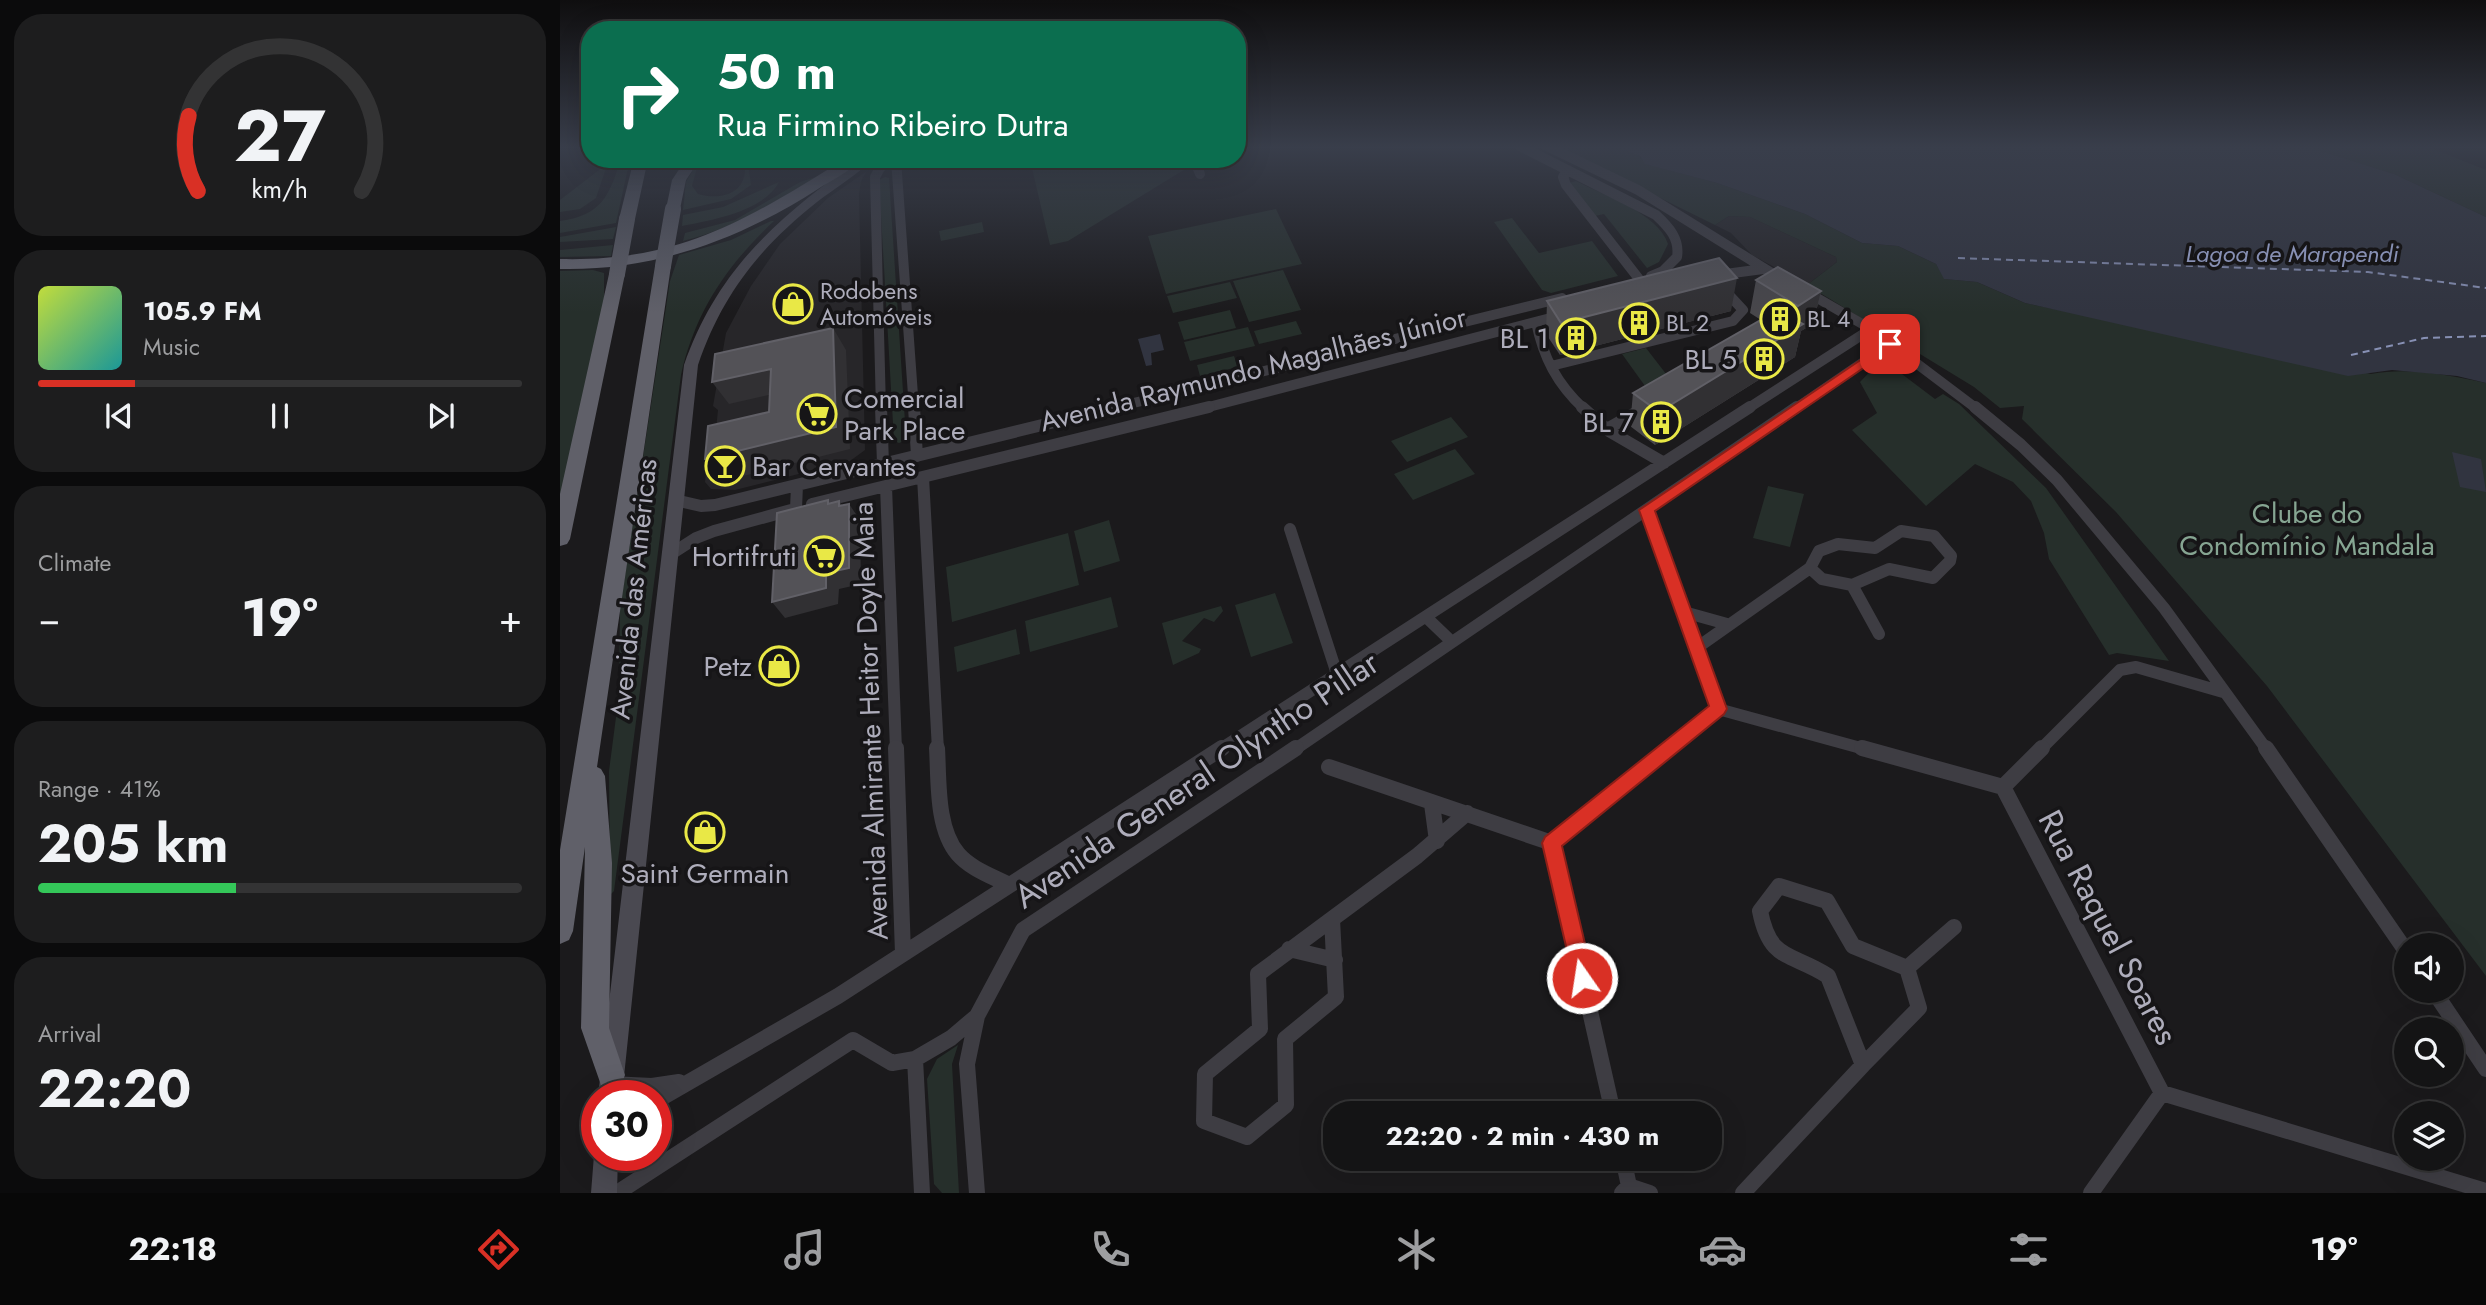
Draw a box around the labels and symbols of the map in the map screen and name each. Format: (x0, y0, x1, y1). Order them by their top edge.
water label: Lagoa de Marapendi (2186, 236, 2399, 271)
place label: Rodobens Automóveis (820, 274, 932, 334)
shop icon: Rodobens Automóveis (772, 283, 814, 325)
street label: Avenida Raymundo Magalhães Júnior (1036, 297, 1471, 442)
building icon: BL 4 (1759, 298, 1801, 340)
building icon: BL 2 (1618, 302, 1660, 344)
place label: BL 4 (1807, 302, 1851, 336)
place label: BL 2 (1666, 306, 1709, 340)
pin (1860, 314, 1920, 374)
building icon: BL 1 (1555, 317, 1597, 359)
place label: BL 1 (1500, 318, 1549, 359)
building icon: BL 5 (1743, 338, 1785, 380)
place label: BL 5 (1685, 339, 1737, 380)
place label: Comercial Park Place (844, 378, 965, 451)
supermarket icon: Comercial Park Place (796, 393, 838, 435)
building icon: BL 7 (1640, 401, 1682, 443)
place label: BL 7 (1583, 402, 1634, 443)
bar icon: Bar Cervantes (704, 445, 746, 487)
place label: Bar Cervantes (752, 446, 916, 487)
street label: Avenida das Américas (599, 457, 668, 722)
park label: Clube do Condomínio Mandala (2179, 493, 2435, 566)
street label: Avenida Almirante Heitor Doyle Maia (842, 501, 899, 941)
supermarket icon: Hortifruti (803, 535, 845, 577)
place label: Hortifruti (692, 536, 797, 577)
street label: Avenida General Olyntho Pillar (1005, 639, 1389, 919)
shop icon: Petz (758, 645, 800, 687)
place label: Petz (703, 646, 752, 687)
street label: Rua Raquel Soares (2027, 802, 2190, 1053)
shop icon: Saint Germain (684, 811, 726, 853)
place label: Saint Germain (621, 853, 789, 894)
position arrow (1545, 941, 1619, 1015)
speed limit sign: 30 (581, 1080, 672, 1171)

